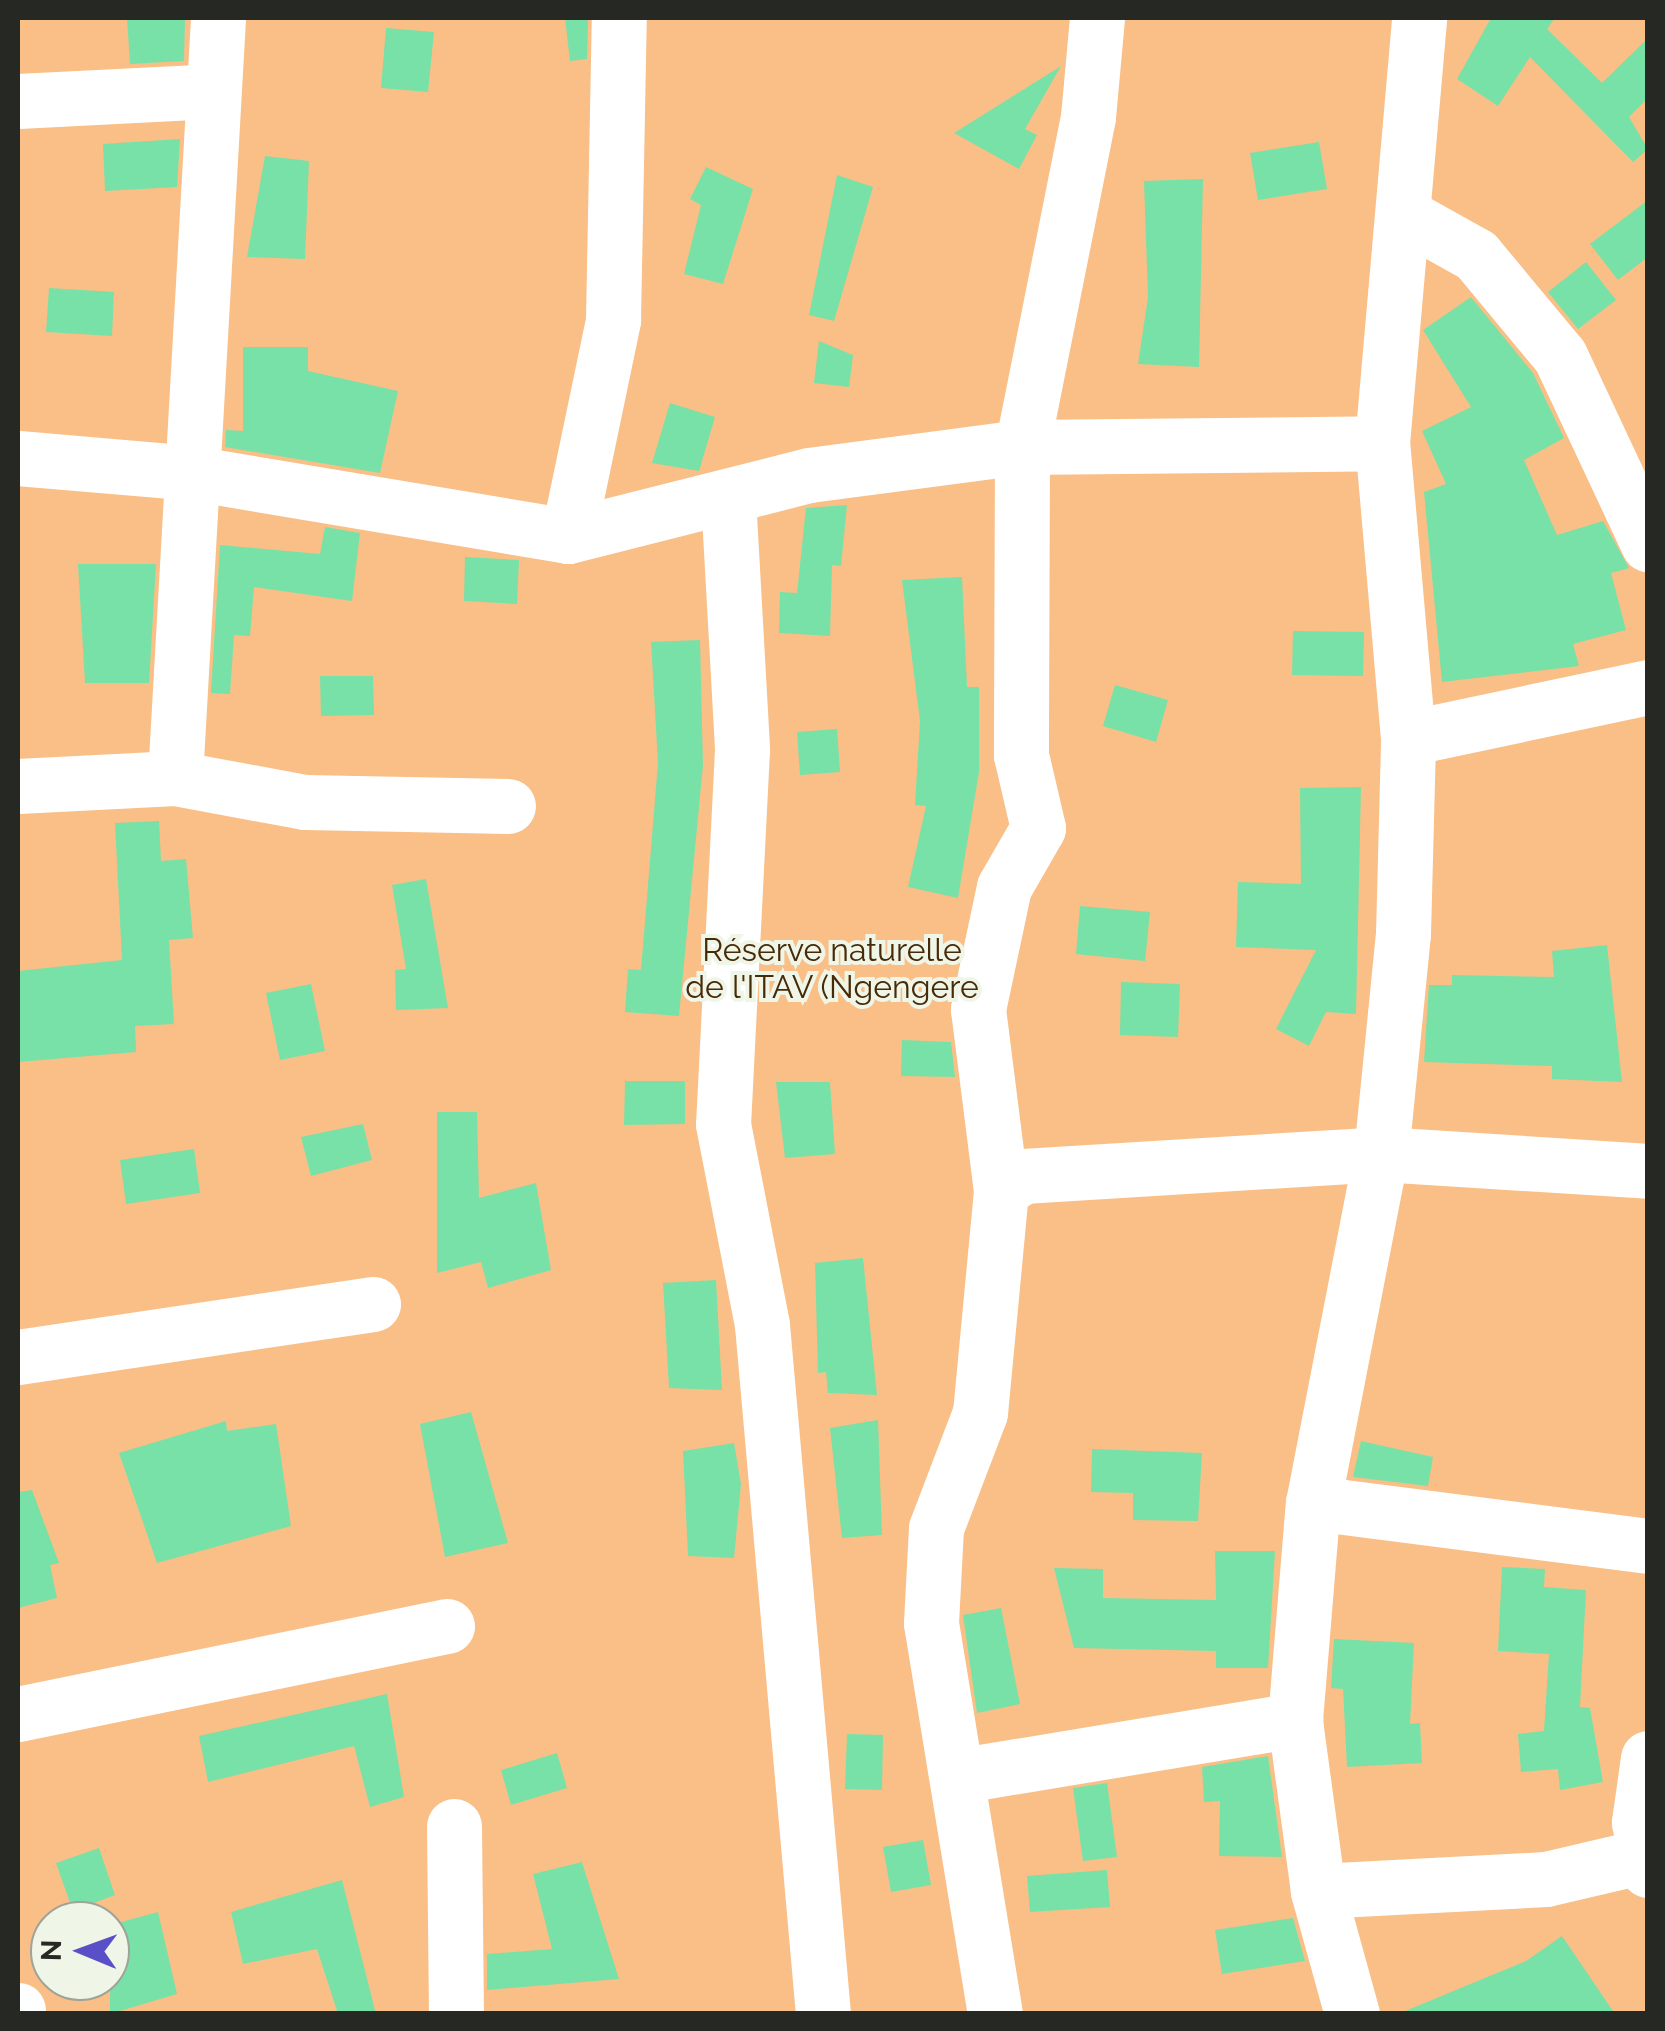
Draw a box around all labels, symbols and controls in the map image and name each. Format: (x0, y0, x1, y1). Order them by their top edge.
park label: Réserve naturelle de l'ITAV (Ngengere (685, 932, 979, 1007)
north arrow (30, 1901, 130, 2001)
text: N (35, 1940, 68, 1961)

